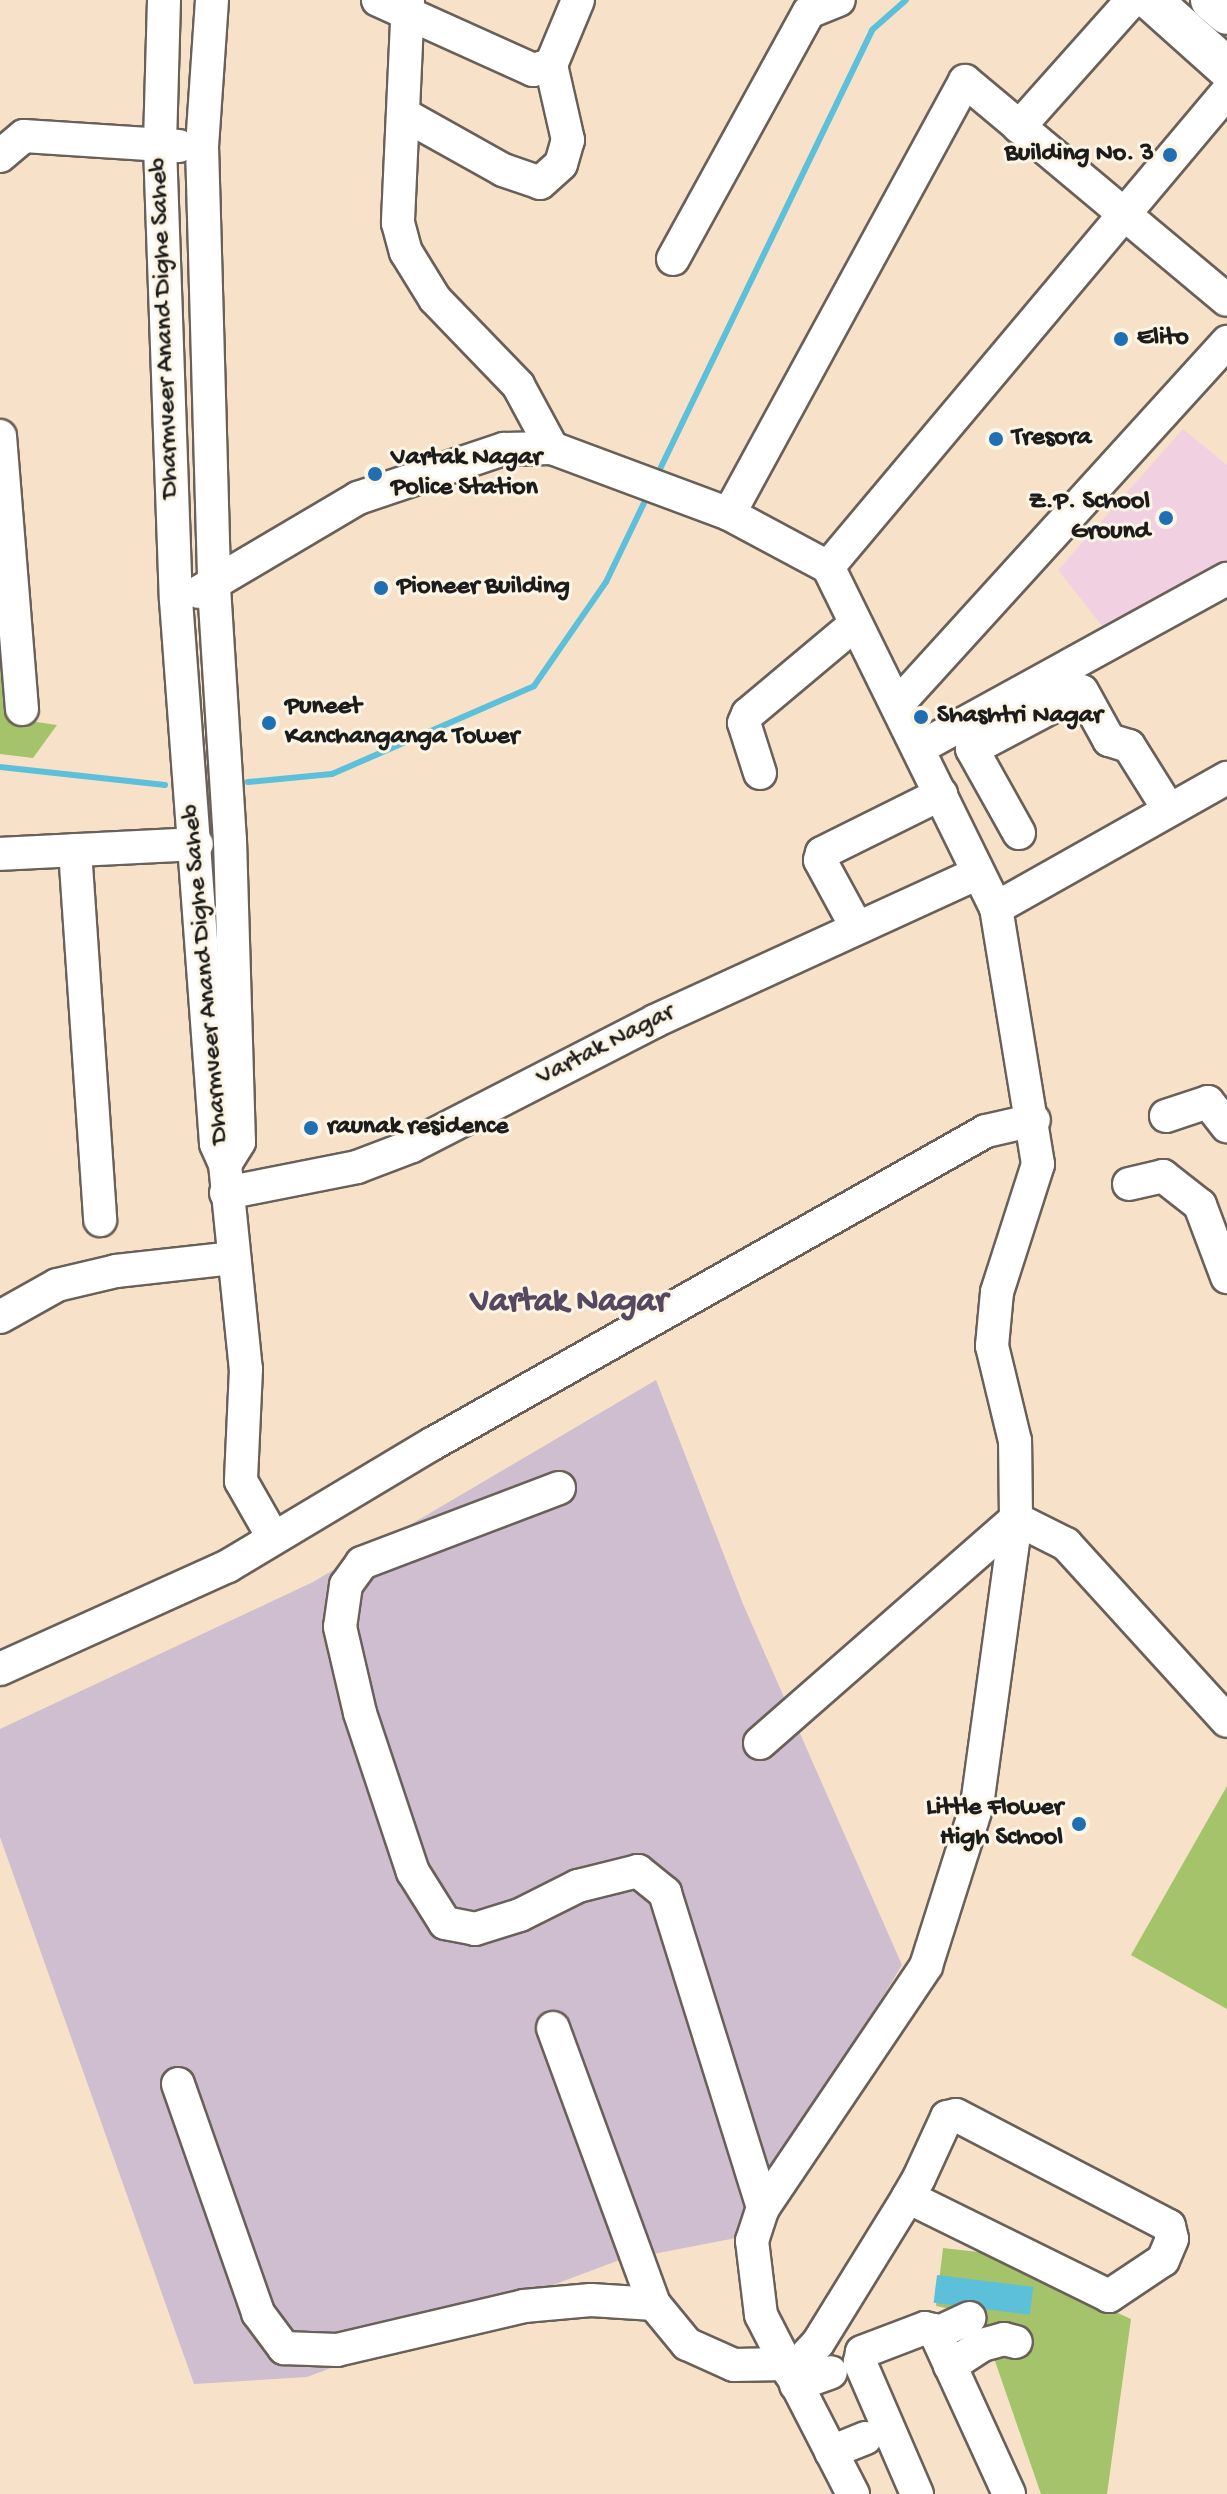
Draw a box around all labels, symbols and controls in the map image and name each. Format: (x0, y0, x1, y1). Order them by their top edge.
place label: Building No. 3 (1005, 139, 1154, 171)
marker: Building No. 3 (1161, 146, 1179, 164)
street label: Dharmveer Anand Dighe Saheb (144, 157, 188, 499)
place label: Elito (1137, 323, 1189, 355)
marker: Elito (1112, 330, 1130, 348)
place label: Tresora (1012, 423, 1091, 455)
marker: Tresora (987, 430, 1005, 448)
place label: Vartak Nagar Police Station (391, 443, 542, 504)
marker: Vartak Nagar Police Station (366, 465, 384, 483)
place label: Z.P. School Ground (1029, 487, 1150, 548)
marker: Z.P. School Ground (1157, 509, 1175, 527)
place label: Pioneer Building (397, 572, 570, 604)
marker: Pioneer Building (372, 579, 390, 597)
place label: Puneet Kanchanganga Tower (285, 692, 519, 754)
place label: Shashtri Nagar (937, 701, 1102, 733)
marker: Shashtri Nagar (912, 708, 930, 726)
marker: Puneet Kanchanganga Tower (260, 714, 278, 732)
street label: Dharmveer Anand Dighe Saheb (177, 803, 237, 1145)
street label: Vartak Nagar (532, 998, 680, 1094)
place label: raunak residence (327, 1112, 508, 1144)
marker: raunak residence (302, 1119, 320, 1137)
district label: Vartak Nagar (470, 1284, 668, 1324)
place label: Little Flower High School (926, 1793, 1063, 1854)
marker: Little Flower High School (1070, 1815, 1088, 1833)

